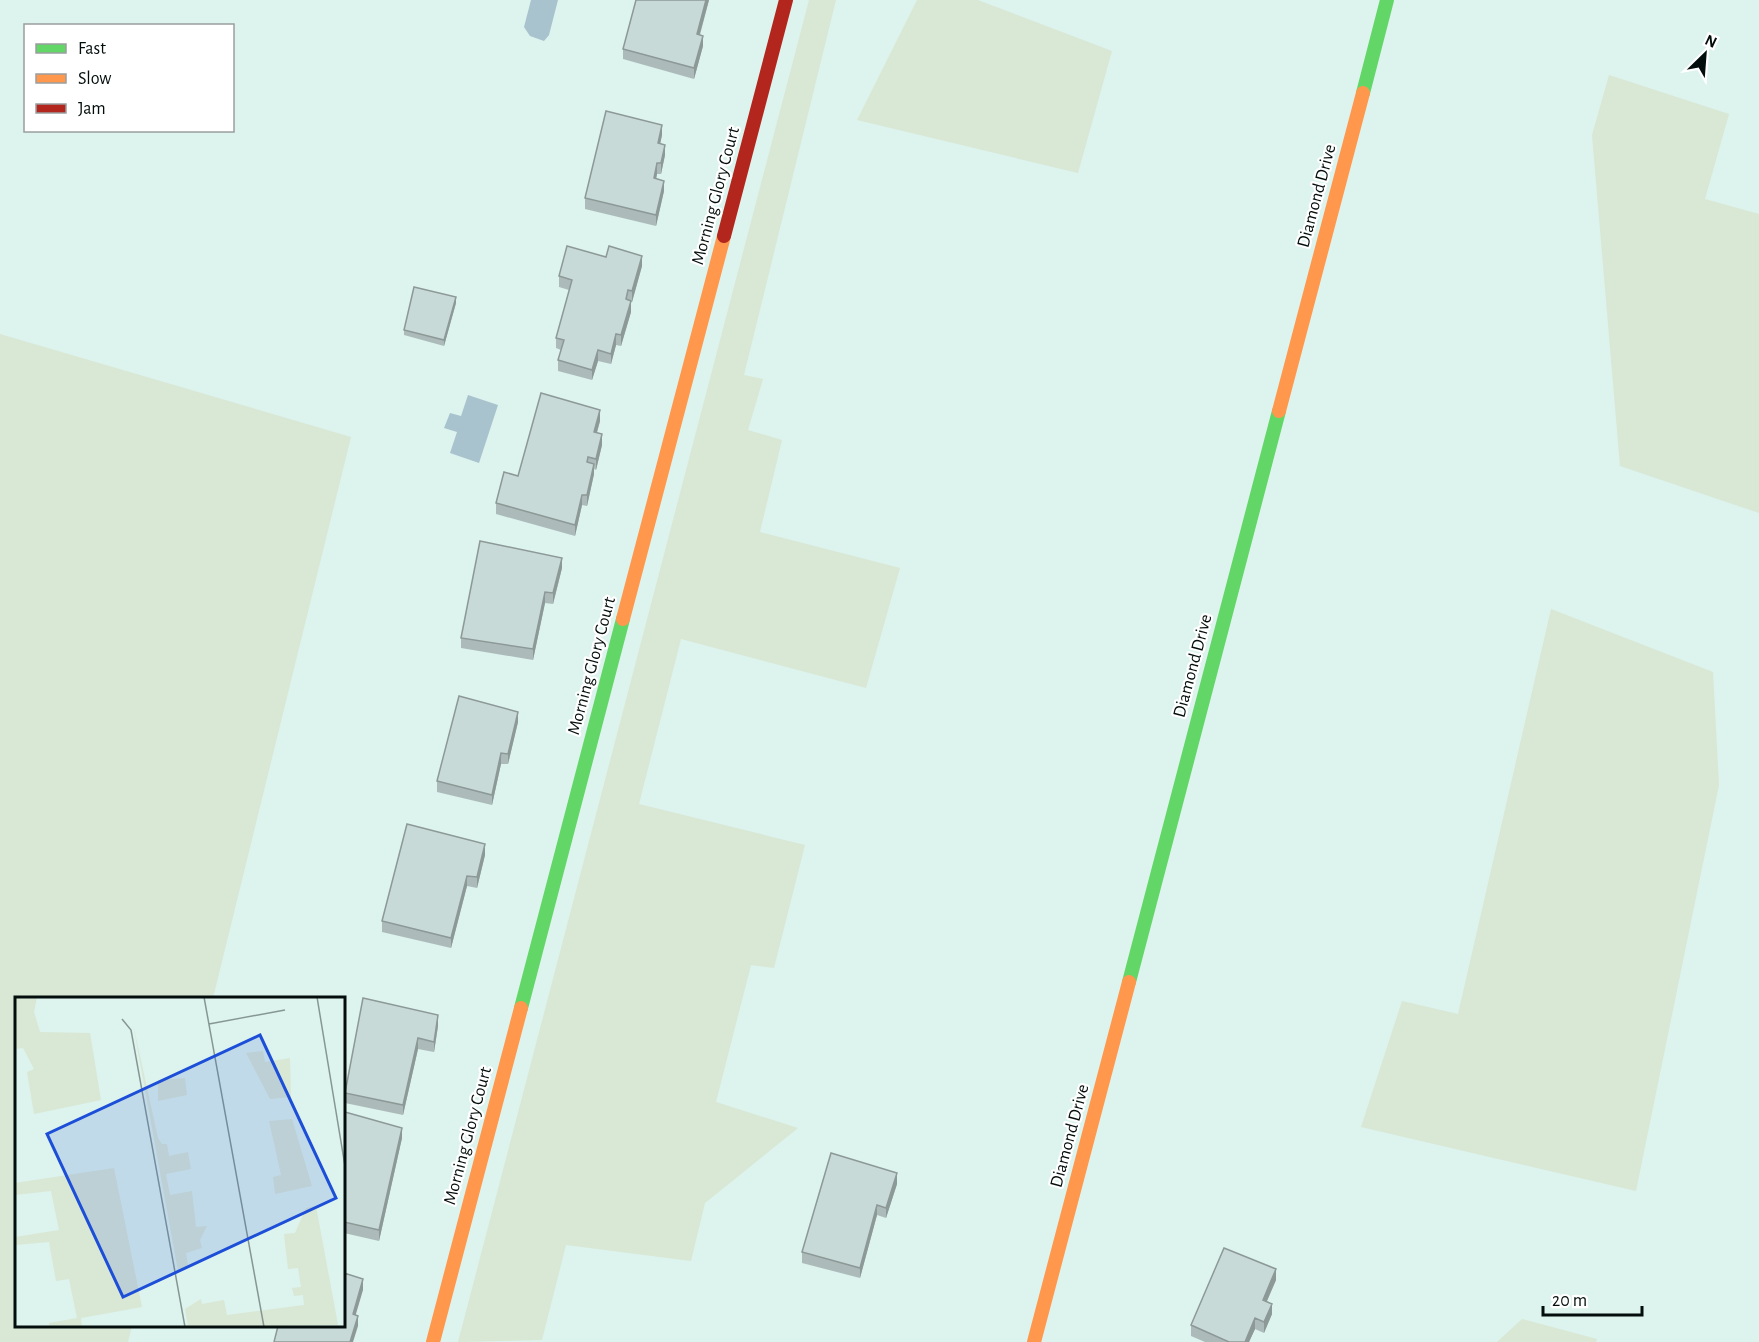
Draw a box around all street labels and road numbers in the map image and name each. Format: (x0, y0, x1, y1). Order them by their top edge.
street label: Morning Glory Court (689, 125, 743, 267)
street label: Diamond Drive (1295, 142, 1339, 250)
street label: Morning Glory Court (565, 595, 619, 737)
street label: Diamond Drive (1171, 612, 1215, 720)
street label: Morning Glory Court (441, 1065, 495, 1207)
street label: Diamond Drive (1048, 1082, 1092, 1190)

